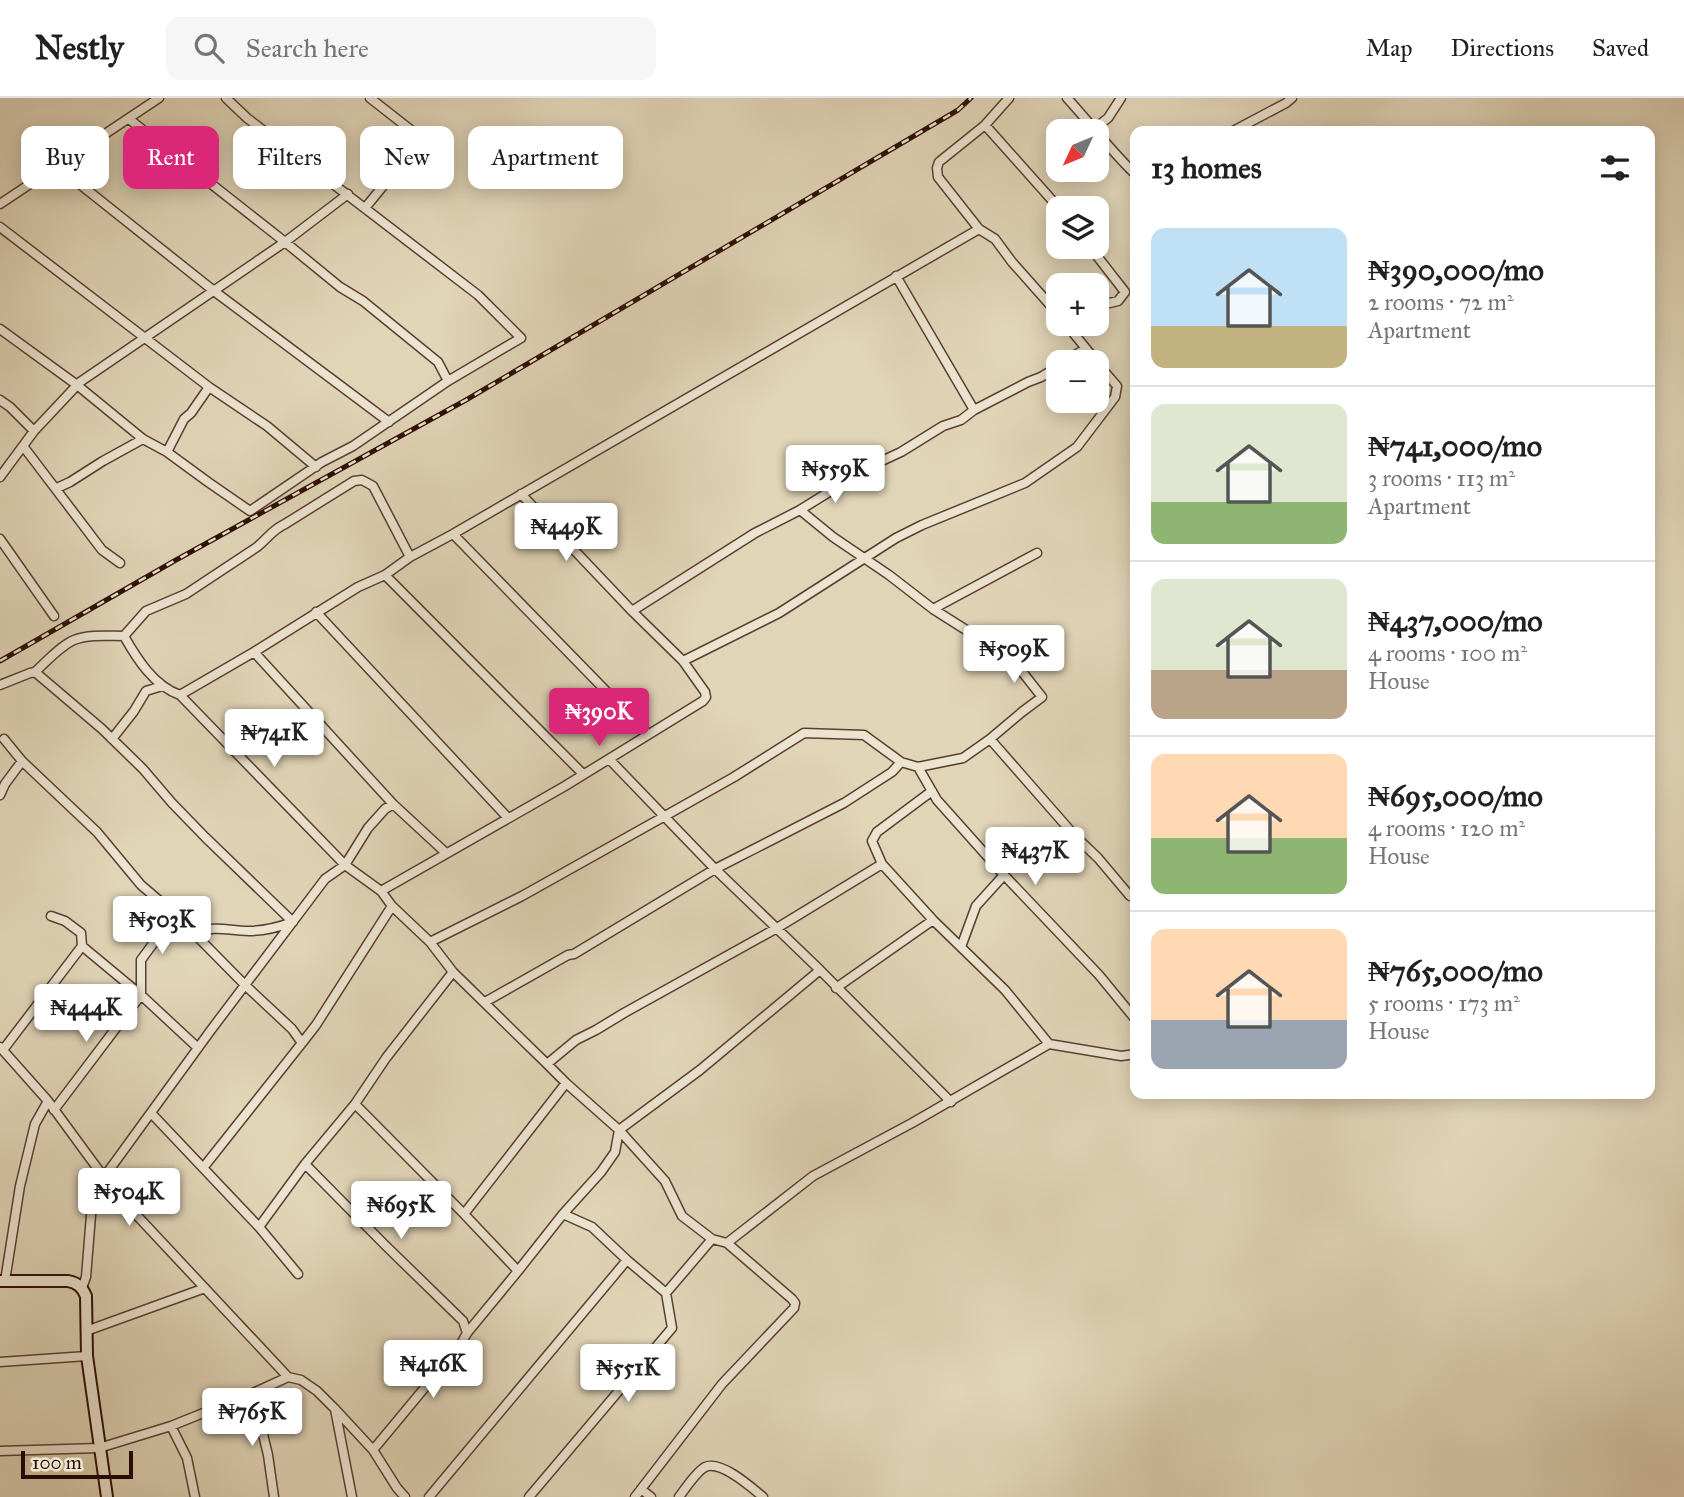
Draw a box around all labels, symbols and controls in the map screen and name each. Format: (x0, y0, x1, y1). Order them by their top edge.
search box (166, 17, 656, 80)
text: Nestly (35, 28, 124, 68)
icon: search (190, 29, 228, 67)
text: Search here (246, 32, 369, 64)
text: Map (1366, 33, 1413, 63)
text: Directions (1451, 33, 1554, 63)
text: Saved (1592, 33, 1649, 63)
north arrow (1046, 119, 1110, 182)
map controls (1046, 119, 1109, 413)
chip: Buy (21, 126, 109, 189)
chip: Rent (123, 126, 219, 189)
chip: Filters (233, 126, 346, 189)
chip: New (360, 126, 454, 189)
chip: Apartment (468, 126, 623, 189)
icon: filters (1596, 149, 1634, 187)
text: 13 homes (1151, 150, 1262, 186)
button: layers (1046, 196, 1109, 259)
text: ₦390,000/mo (1368, 252, 1544, 288)
icon: home (1207, 256, 1291, 340)
button: + (1046, 273, 1109, 336)
text: 2 rooms · 72 m² (1368, 288, 1513, 316)
text: Apartment (1368, 316, 1471, 344)
button: − (1046, 350, 1109, 413)
text: ₦741,000/mo (1368, 428, 1542, 464)
icon: home (1207, 432, 1291, 516)
pin: ₦559K (786, 446, 884, 505)
text: ₦559K (802, 454, 868, 482)
text: 3 rooms · 113 m² (1368, 464, 1515, 492)
text: Apartment (1368, 492, 1471, 520)
pin: ₦449K (517, 504, 615, 563)
text: ₦449K (531, 512, 601, 540)
text: ₦437,000/mo (1368, 603, 1543, 639)
icon: home (1207, 607, 1291, 691)
pin: ₦509K (965, 626, 1063, 685)
text: ₦509K (979, 634, 1049, 662)
text: 4 rooms · 100 m² (1368, 639, 1527, 667)
text: House (1368, 667, 1430, 695)
pin: ₦390K (550, 688, 648, 748)
text: ₦390K (565, 697, 633, 725)
pin: ₦741K (225, 710, 323, 769)
text: ₦741K (241, 718, 307, 746)
text: ₦695,000/mo (1368, 778, 1543, 814)
icon: home (1207, 782, 1291, 866)
text: 4 rooms · 120 m² (1368, 814, 1525, 842)
pin: ₦437K (986, 828, 1084, 887)
text: ₦437K (1001, 836, 1069, 864)
text: House (1368, 842, 1430, 870)
pin: ₦503K (113, 896, 211, 956)
text: ₦503K (129, 905, 195, 933)
text: ₦765,000/mo (1368, 953, 1543, 989)
icon: home (1207, 957, 1291, 1041)
pin: ₦444K (37, 984, 135, 1044)
text: 5 rooms · 173 m² (1368, 989, 1520, 1017)
text: ₦444K (50, 993, 122, 1021)
text: House (1368, 1017, 1430, 1045)
pin: ₦504K (80, 1168, 178, 1228)
text: ₦504K (94, 1177, 164, 1205)
pin: ₦695K (352, 1182, 450, 1241)
text: ₦695K (367, 1190, 435, 1218)
pin: ₦416K (384, 1340, 482, 1400)
pin: ₦551K (579, 1344, 677, 1404)
text: ₦416K (400, 1349, 466, 1377)
text: ₦551K (596, 1353, 660, 1381)
pin: ₦765K (203, 1388, 301, 1448)
text: ₦765K (218, 1397, 286, 1425)
scale bar (21, 1448, 133, 1480)
text: 100 m (32, 1451, 82, 1474)

